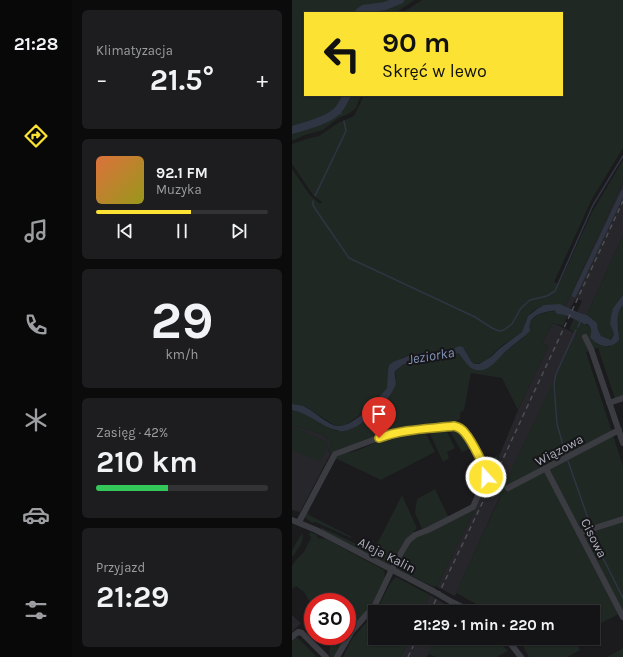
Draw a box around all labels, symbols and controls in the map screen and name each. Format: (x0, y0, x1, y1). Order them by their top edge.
text: 90 m (382, 26, 450, 59)
icon: left (316, 28, 368, 80)
text: 21:28 (14, 33, 58, 55)
text: Klimatyzacja (96, 43, 173, 58)
text: Skręć w lewo (382, 60, 487, 82)
text: 21.5° (150, 62, 214, 98)
text: − (96, 67, 108, 93)
text: + (256, 67, 268, 93)
icon: directions (22, 122, 50, 150)
text: 92.1 FM (156, 164, 208, 182)
text: Muzyka (156, 182, 202, 197)
icon: music (22, 217, 50, 245)
icon: previous (114, 220, 136, 242)
icon: pause (171, 220, 193, 242)
icon: next (228, 220, 250, 242)
text: 29 (150, 290, 214, 351)
icon: phone (22, 311, 50, 339)
water label: Jeziorka (406, 344, 456, 368)
text: km/h (166, 347, 198, 362)
pin (362, 397, 396, 438)
icon: arrive (368, 403, 390, 425)
icon: climate (22, 406, 50, 434)
text: Zasięg · 42% (96, 425, 168, 440)
street label: Wiązowa (532, 431, 586, 469)
text: 210 km (96, 444, 198, 480)
position arrow (465, 456, 507, 498)
icon: car (22, 501, 50, 529)
street label: Cisowa (578, 516, 610, 560)
street label: Aleja Kalin (356, 534, 418, 576)
text: Przyjazd (96, 560, 145, 575)
text: 21:29 (96, 579, 169, 615)
speed limit sign: 30 (304, 593, 356, 645)
icon: filters (22, 596, 50, 624)
text: 21:29 · 1 min · 220 m (413, 616, 555, 634)

